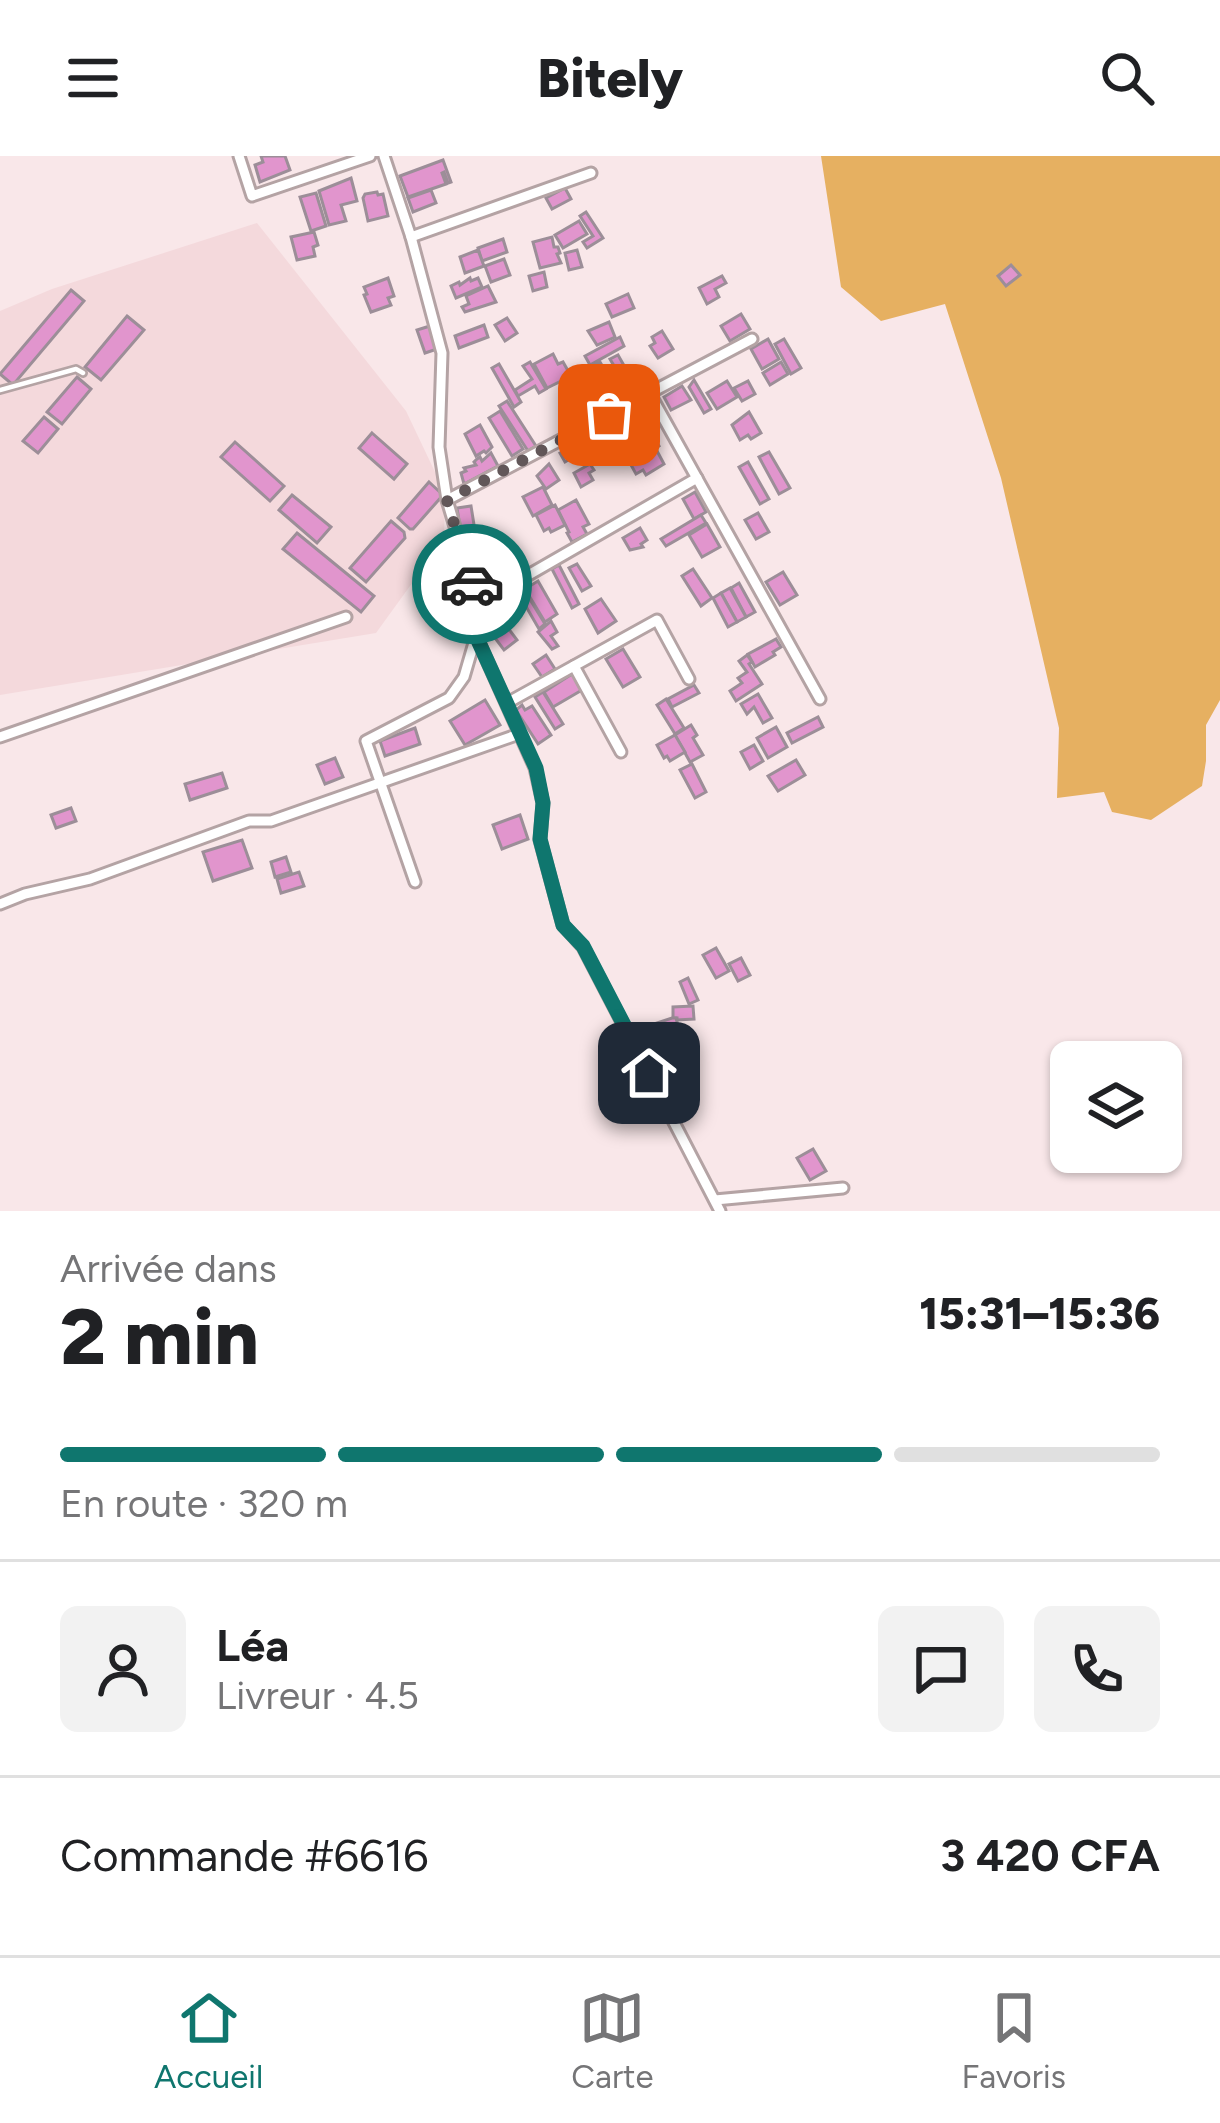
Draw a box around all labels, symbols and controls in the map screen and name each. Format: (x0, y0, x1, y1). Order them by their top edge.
icon: menu (60, 45, 126, 111)
icon: search (1094, 45, 1160, 111)
text: Bitely (537, 46, 683, 111)
pin (558, 364, 660, 466)
icon: bag (576, 382, 642, 448)
courier (412, 524, 532, 644)
icon: car (439, 551, 505, 617)
pin (598, 1022, 700, 1124)
icon: home (616, 1040, 682, 1106)
map controls (1050, 1041, 1182, 1173)
button: layers (1050, 1041, 1182, 1173)
text: Arrivée dans (60, 1245, 277, 1292)
text: 15:31–15:36 (919, 1286, 1160, 1340)
text: 2 min (60, 1290, 259, 1384)
text: En route · 320 m (60, 1480, 348, 1527)
button: person (60, 1606, 186, 1732)
button: chat (878, 1606, 1004, 1732)
button: phone (1034, 1606, 1160, 1732)
text: Léa (216, 1618, 289, 1672)
text: Livreur · 4.5 (216, 1672, 419, 1719)
text: Commande #6616 (60, 1828, 429, 1882)
text: 3 420 CFA (940, 1828, 1160, 1882)
tab: Accueil (154, 1985, 263, 2096)
tab: Carte (571, 1985, 653, 2096)
tab: Favoris (962, 1985, 1066, 2096)

